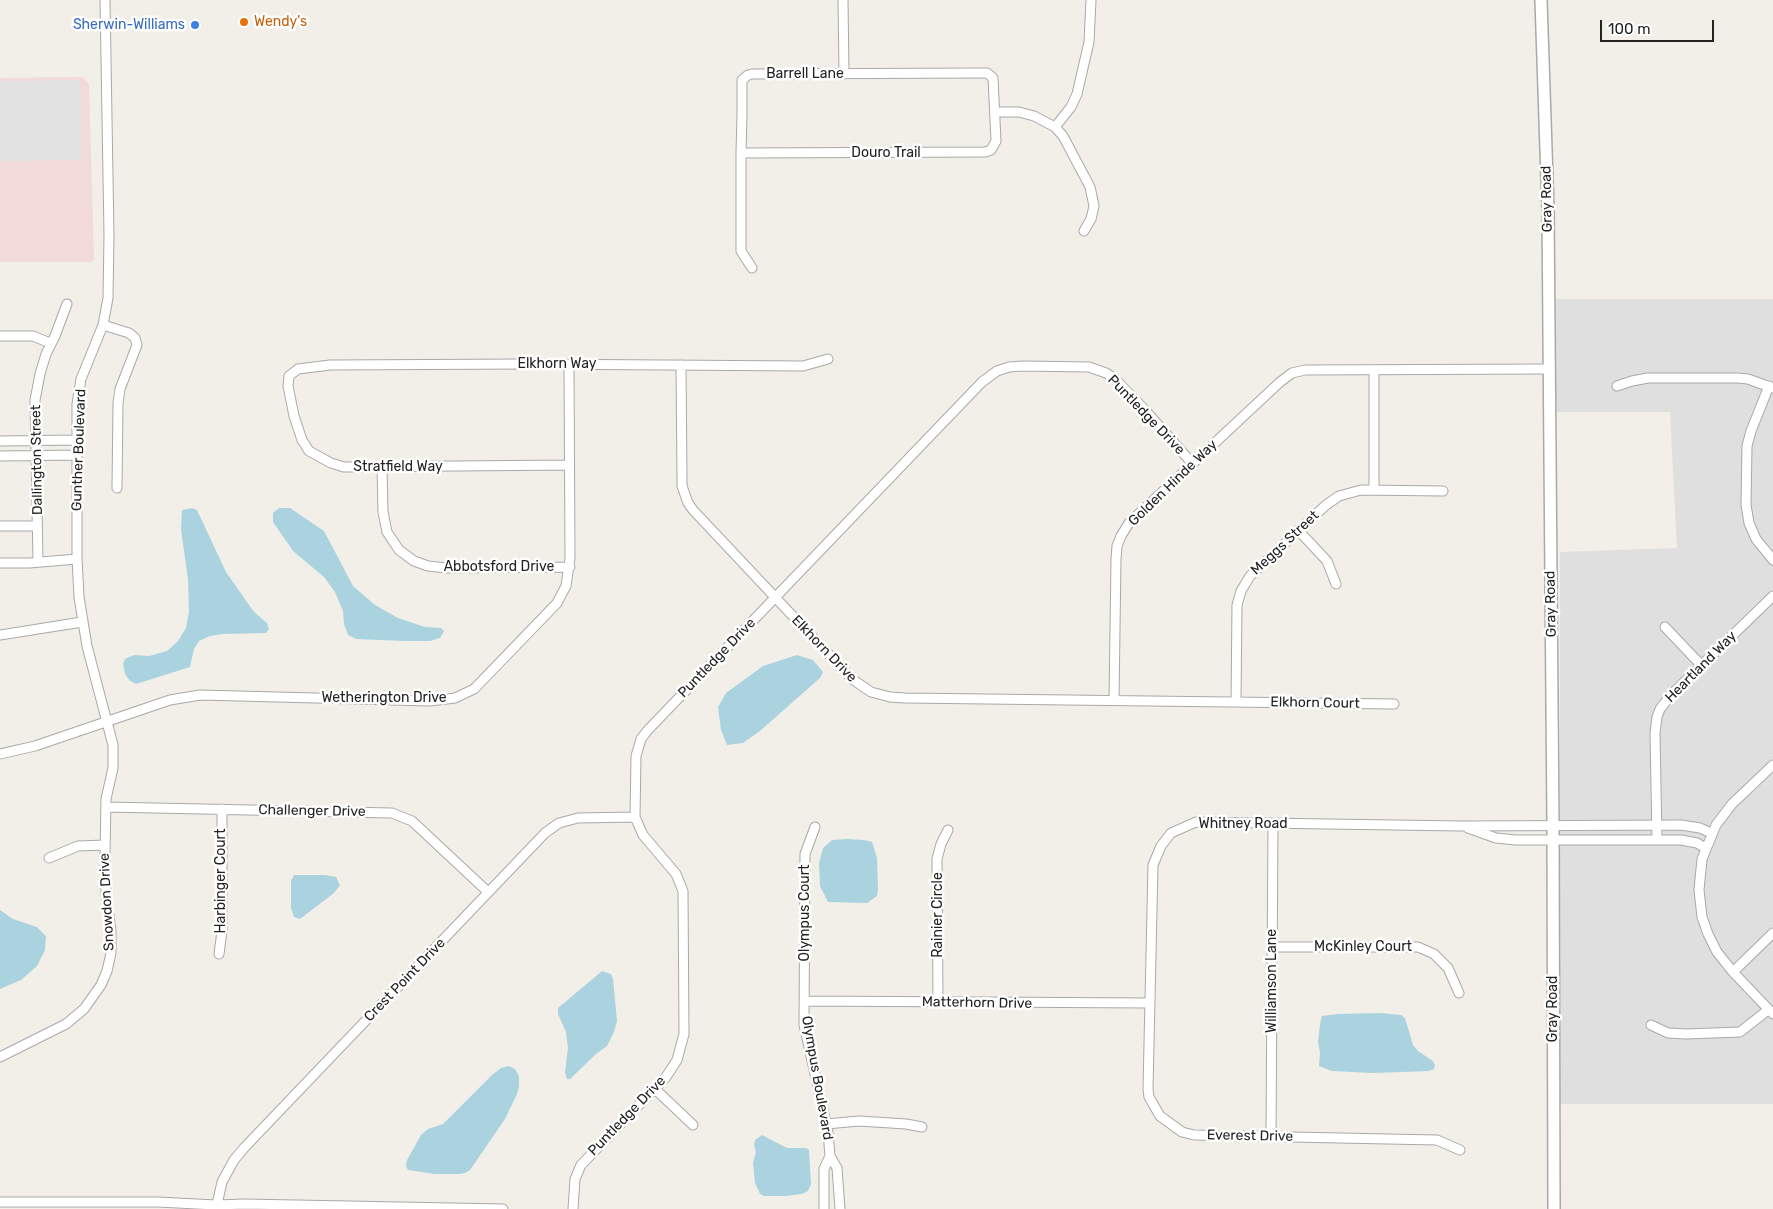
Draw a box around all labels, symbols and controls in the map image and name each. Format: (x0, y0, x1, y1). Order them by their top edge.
scale bar (1603, 10, 1717, 42)
place label: Wendy's (254, 14, 307, 30)
marker: Wendy's (238, 16, 250, 28)
place label: Sherwin-Williams (73, 17, 185, 33)
marker: Sherwin-Williams (189, 19, 201, 31)
text: 100 m (1608, 20, 1650, 38)
street label: Barrell Lane (766, 66, 844, 82)
street label: Douro Trail (851, 145, 921, 161)
street label: Gray Road (1538, 166, 1556, 232)
street label: Elkhorn Way (517, 356, 597, 372)
street label: Puntledge Drive (1104, 372, 1188, 458)
street label: Gunther Boulevard (68, 389, 90, 511)
street label: Dallington Street (28, 405, 46, 515)
street label: Golden Hinde Way (1125, 436, 1221, 530)
street label: Stratfield Way (353, 459, 443, 475)
street label: Meggs Street (1248, 507, 1322, 579)
street label: Abbotsford Drive (444, 559, 554, 575)
street label: Gray Road (1542, 571, 1560, 637)
street label: Elkhorn Drive (788, 612, 860, 686)
street label: Puntledge Drive (675, 615, 759, 701)
street label: Heartland Way (1662, 628, 1740, 706)
street label: Wetherington Drive (321, 690, 447, 706)
street label: Elkhorn Court (1270, 694, 1360, 712)
street label: Challenger Drive (258, 802, 366, 820)
street label: Whitney Road (1199, 816, 1287, 832)
street label: Harbinger Court (213, 829, 229, 933)
street label: Snowdon Drive (96, 853, 118, 951)
street label: Olympus Court (797, 865, 813, 961)
street label: Rainier Circle (930, 872, 946, 958)
street label: Williamson Lane (1264, 929, 1280, 1033)
street label: Crest Point Drive (361, 935, 449, 1025)
street label: McKinley Court (1314, 939, 1412, 955)
street label: Gray Road (1545, 976, 1561, 1042)
street label: Matterhorn Drive (922, 994, 1032, 1012)
street label: Olympus Boulevard (798, 1015, 836, 1141)
street label: Puntledge Drive (585, 1073, 669, 1159)
street label: Everest Drive (1207, 1127, 1293, 1145)

